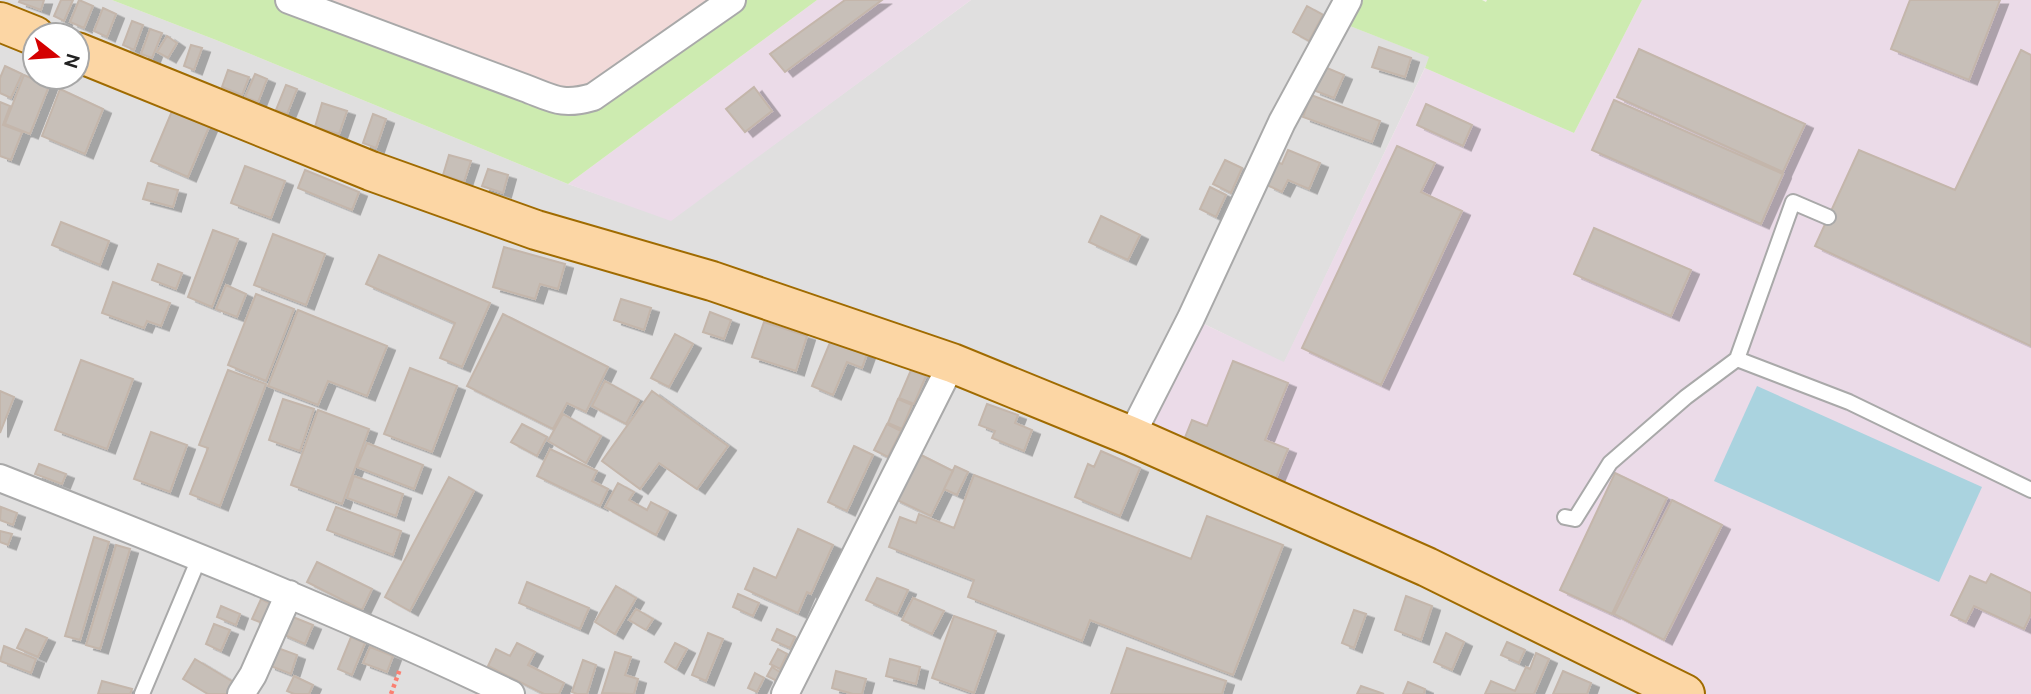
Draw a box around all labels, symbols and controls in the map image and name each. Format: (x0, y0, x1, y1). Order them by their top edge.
north arrow (21, 21, 91, 91)
text: N (60, 51, 85, 71)

